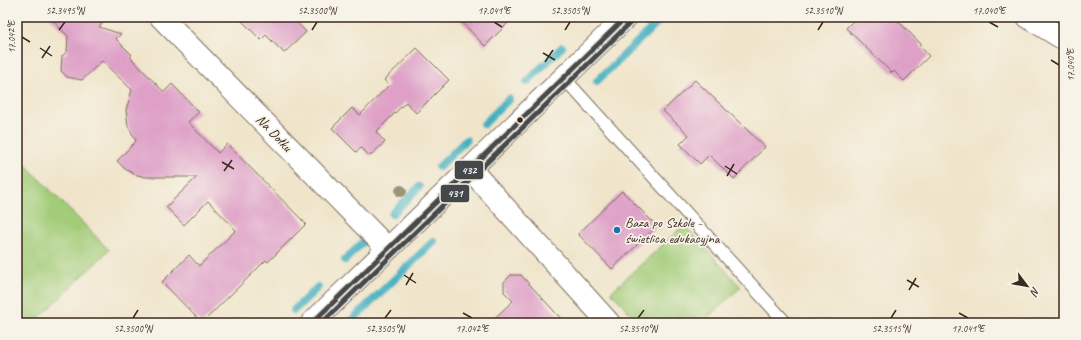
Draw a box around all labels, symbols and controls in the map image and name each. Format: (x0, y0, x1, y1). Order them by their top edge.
text: 52.3495°N (46, 4, 86, 17)
text: 52.3500°N (298, 4, 338, 17)
text: 17.041°E (478, 4, 512, 17)
text: 52.3505°N (551, 4, 591, 17)
text: 52.3510°N (804, 4, 844, 17)
text: 17.040°E (973, 4, 1007, 17)
text: 17.042°E (5, 19, 18, 53)
text: 17.040°E (1064, 47, 1077, 81)
street label: Na Dołku (252, 111, 296, 155)
unlabelled marker (515, 115, 525, 125)
line badge: 432 (454, 160, 484, 180)
text: 432 (462, 163, 477, 177)
line badge: 431 (440, 184, 470, 203)
text: 431 (448, 186, 463, 200)
place label: Baza po Szkole - świetlica edukacyjna (625, 214, 721, 247)
marker: Baza po Szkole - świetlica edukacyjna (612, 225, 622, 235)
north arrow (1007, 266, 1047, 306)
text: N (1027, 285, 1043, 300)
text: 52.3500°N (114, 322, 154, 335)
text: 52.3505°N (366, 322, 406, 335)
text: 17.042°E (456, 322, 490, 335)
text: 52.3510°N (619, 322, 659, 335)
text: 52.3515°N (872, 322, 912, 335)
text: 17.041°E (952, 322, 986, 335)

